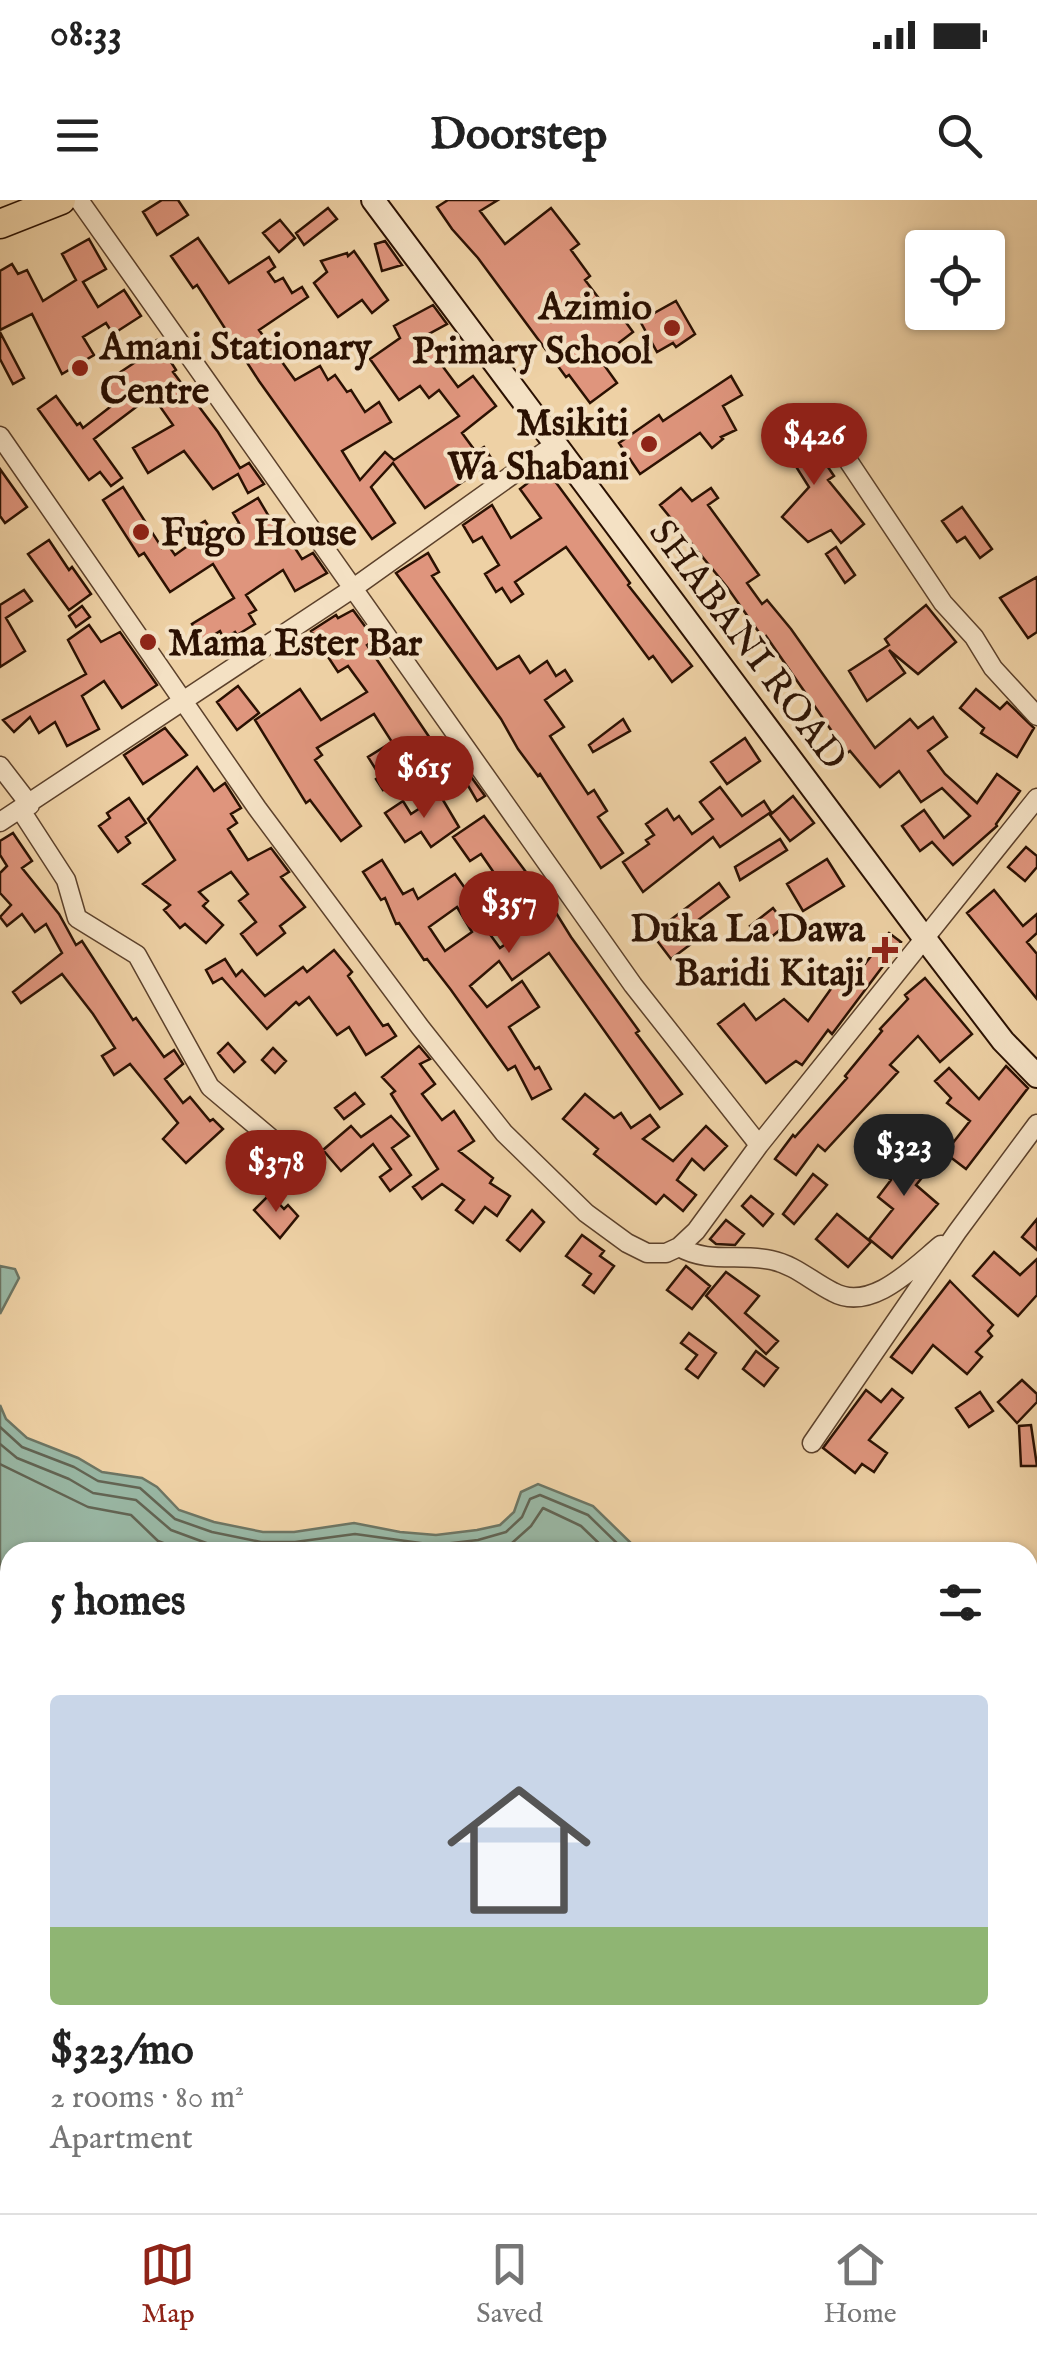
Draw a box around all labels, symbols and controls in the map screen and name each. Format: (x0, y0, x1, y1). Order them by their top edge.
text: 08:33 (50, 11, 122, 59)
text: Doorstep (430, 107, 607, 164)
icon: menu (50, 108, 105, 163)
icon: search (932, 108, 987, 163)
map controls (905, 230, 1005, 330)
button: locate (905, 230, 1005, 330)
place label: Azimio Primary School (412, 285, 653, 377)
marker: Azimio Primary School (661, 317, 683, 339)
place label: Amani Stationary Centre (98, 325, 373, 417)
marker: Amani Stationary Centre (69, 357, 91, 379)
place label: Msikiti Wa Shabani (447, 401, 629, 493)
pin: $426 (755, 403, 873, 488)
text: $426 (783, 415, 845, 456)
marker: Msikiti Wa Shabani (638, 433, 660, 455)
place label: Fugo House (161, 511, 357, 559)
street label: SHABANI ROAD (637, 511, 856, 780)
marker: Fugo House (130, 521, 152, 543)
place label: Mama Ester Bar (168, 621, 423, 669)
marker: Mama Ester Bar (137, 631, 159, 653)
pin: $615 (365, 736, 483, 821)
text: $615 (397, 748, 451, 789)
pin: $357 (450, 871, 568, 956)
text: $357 (481, 883, 537, 924)
place label: Duka La Dawa Baridi Kitaji (630, 907, 866, 999)
marker: Duka La Dawa Baridi Kitaji (874, 939, 896, 961)
pin: $323 (845, 1114, 963, 1199)
text: $323 (876, 1126, 932, 1167)
pin: $378 (217, 1130, 335, 1215)
text: $378 (247, 1142, 305, 1183)
icon: filters (933, 1575, 988, 1630)
text: 5 homes (50, 1576, 186, 1629)
icon: home (429, 1760, 609, 1940)
text: $323/mo (50, 2025, 194, 2078)
text: 2 rooms · 80 m² (50, 2078, 244, 2119)
text: Apartment (50, 2119, 193, 2160)
tab: Map (140, 2237, 195, 2332)
tab: Saved (476, 2237, 543, 2332)
tab: Home (823, 2237, 897, 2332)

